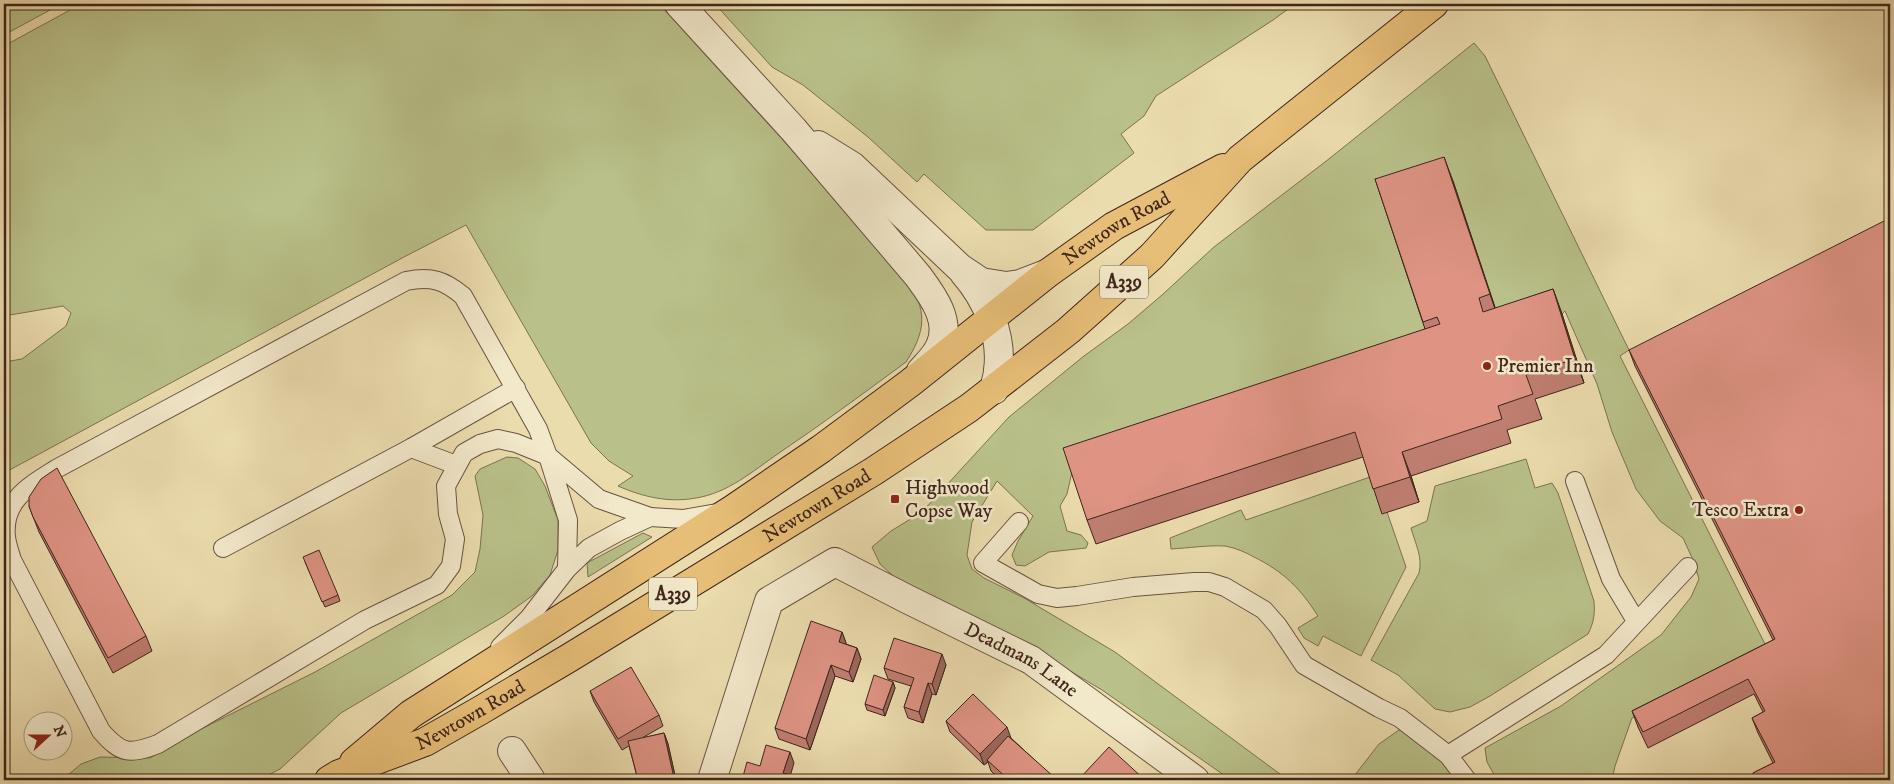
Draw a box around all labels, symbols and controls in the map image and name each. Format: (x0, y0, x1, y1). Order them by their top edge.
street label: Newtown Road (1058, 186, 1175, 271)
road number: A339 (1100, 266, 1148, 298)
place label: Premier Inn (1497, 354, 1594, 379)
marker: Premier Inn (1481, 360, 1493, 372)
street label: Newtown Road (758, 463, 876, 549)
place label: Highwood Copse Way (905, 476, 993, 524)
marker: Highwood Copse Way (889, 493, 901, 505)
place label: Tesco Extra (1692, 498, 1789, 523)
marker: Tesco Extra (1793, 504, 1805, 516)
road number: A339 (649, 578, 697, 610)
street label: Deadmans Lane (960, 617, 1083, 703)
street label: Newtown Road (413, 674, 530, 757)
north arrow (22, 712, 72, 762)
text: N (49, 723, 70, 741)

